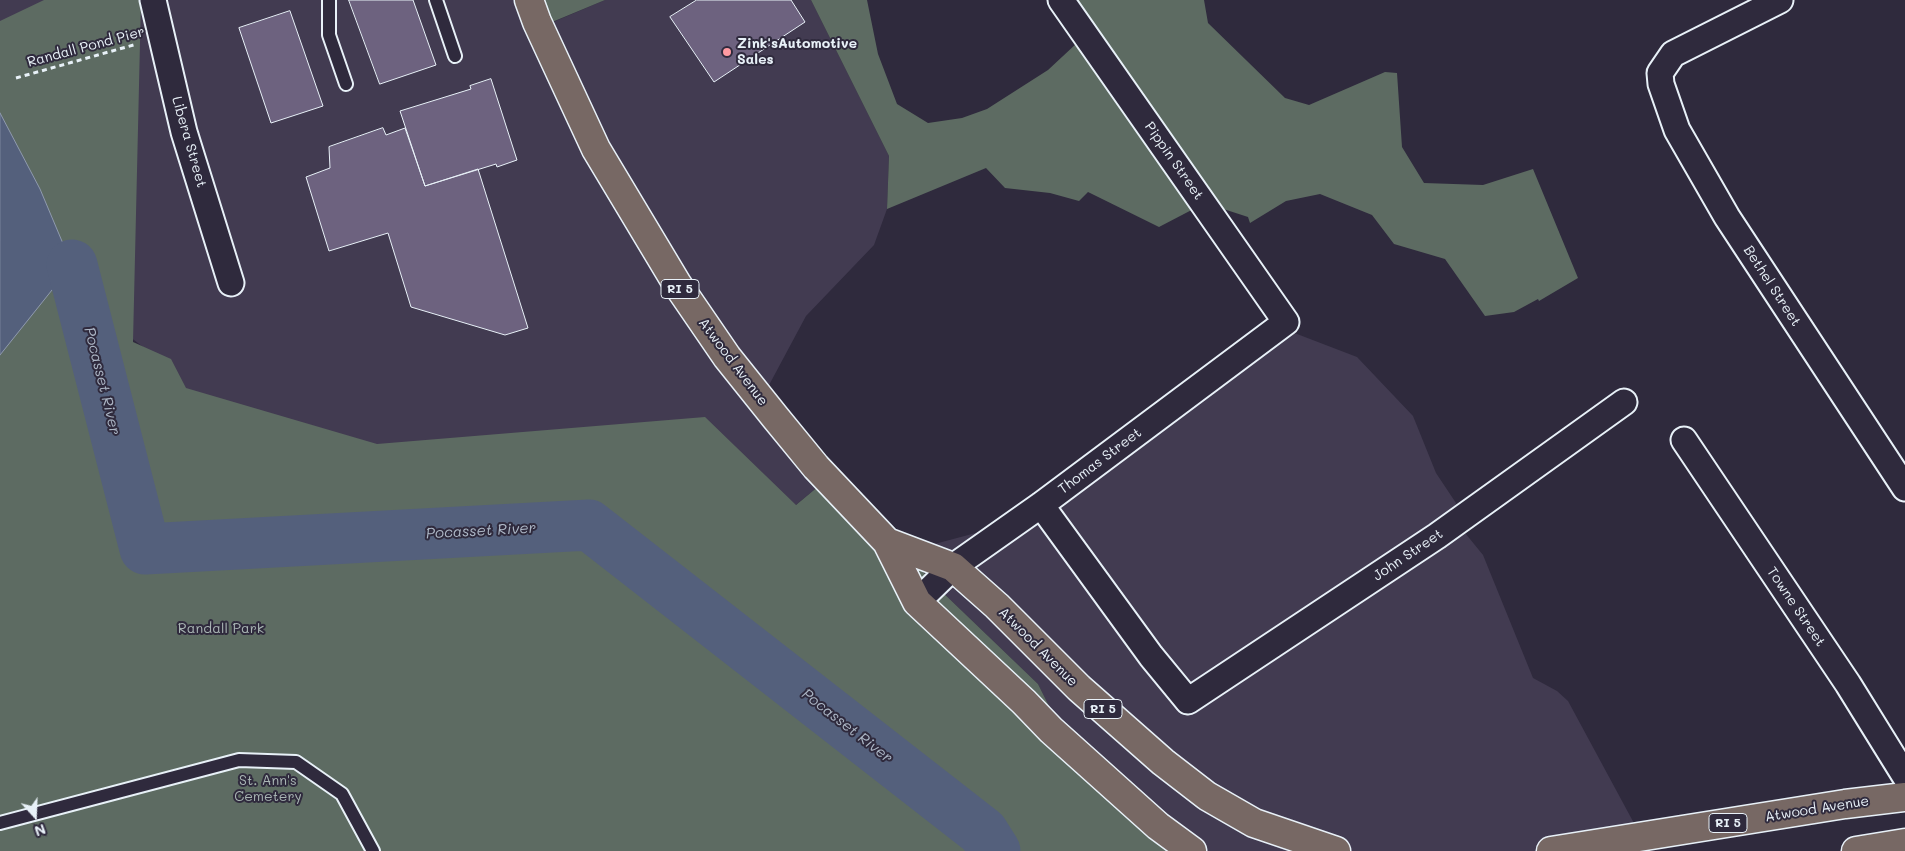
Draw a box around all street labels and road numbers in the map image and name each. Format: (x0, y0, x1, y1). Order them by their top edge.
street label: Randall Pond Pier (25, 23, 147, 71)
street label: Libera Street (168, 94, 210, 190)
street label: Pippin Street (1141, 119, 1207, 203)
street label: Bethel Street (1740, 243, 1804, 329)
road number: RI 5 (661, 280, 699, 298)
street label: Atwood Avenue (695, 315, 771, 409)
street label: Thomas Street (1055, 424, 1145, 498)
street label: John Street (1370, 525, 1446, 585)
street label: Towne Street (1763, 564, 1829, 650)
street label: Atwood Avenue (995, 604, 1081, 690)
road number: RI 5 (1084, 700, 1122, 719)
street label: Atwood Avenue (1764, 792, 1870, 826)
road number: RI 5 (1709, 814, 1747, 832)

